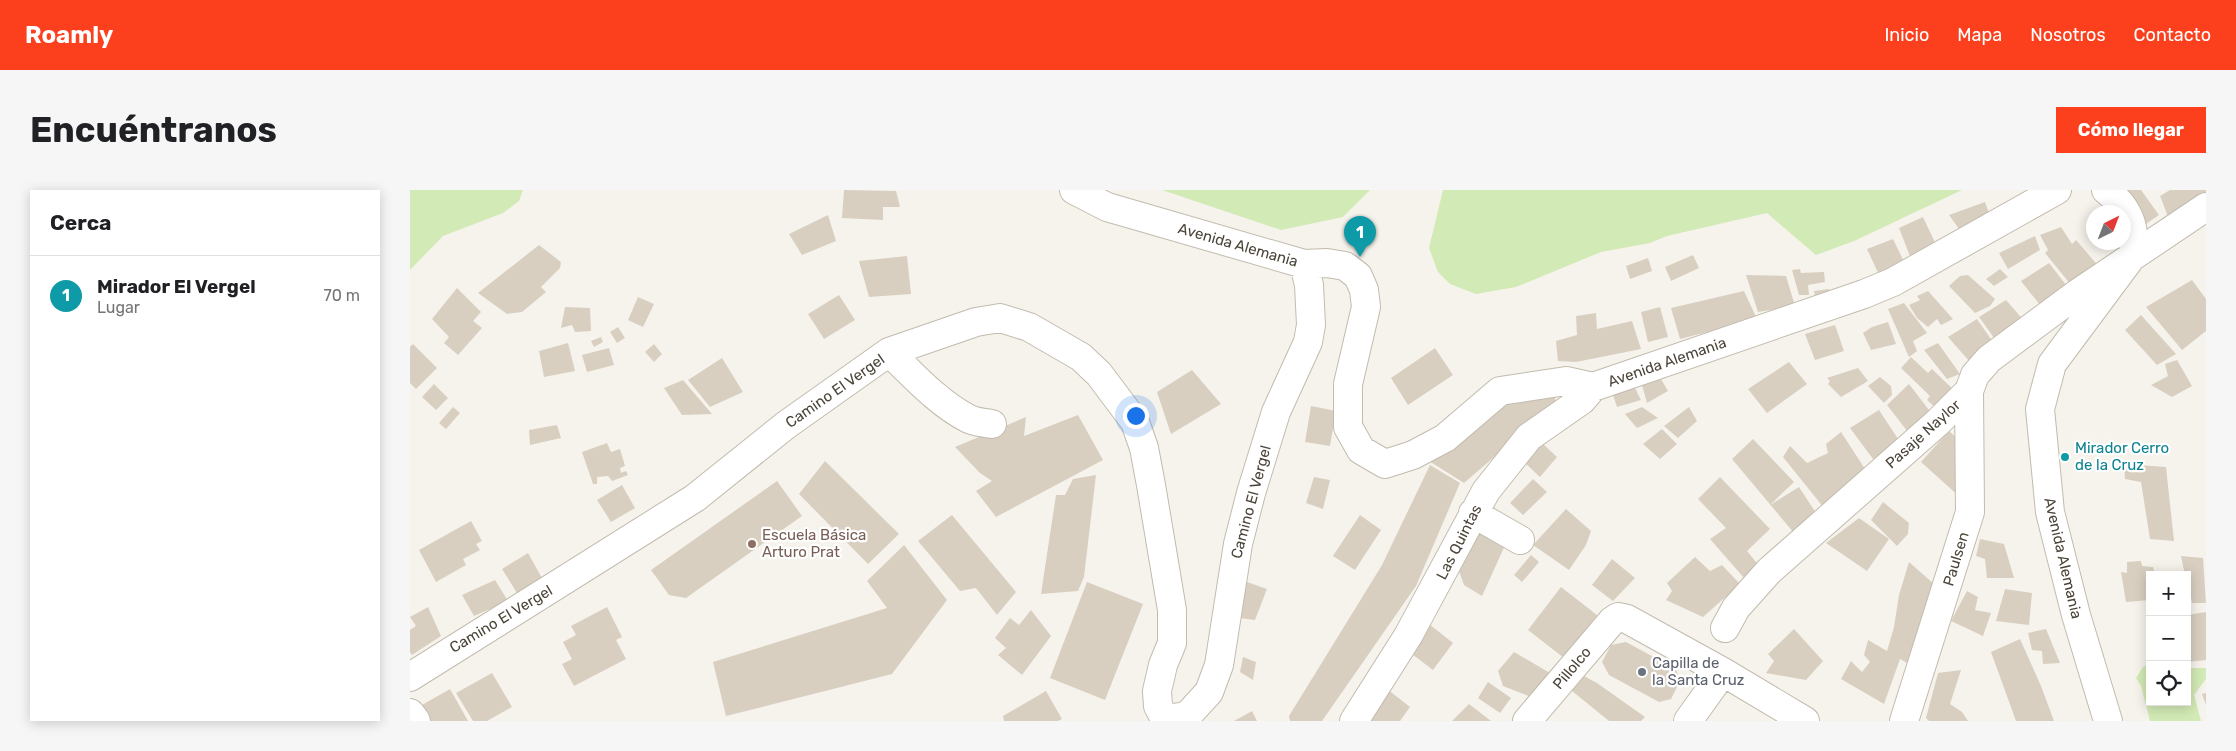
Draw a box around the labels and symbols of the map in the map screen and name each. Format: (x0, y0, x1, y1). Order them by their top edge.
north arrow (2086, 205, 2131, 250)
pin: 1 (1344, 216, 1376, 257)
street label: Avenida Alemania (1176, 219, 1300, 271)
street label: Avenida Alemania (1605, 333, 1729, 391)
street label: Camino El Vergel (782, 350, 888, 432)
street label: Pasaje Naylor (1882, 395, 1964, 472)
your location (1123, 403, 1149, 429)
place label: Mirador Cerro de la Cruz (2075, 439, 2169, 474)
street label: Camino El Vergel (1227, 443, 1275, 561)
marker: Mirador Cerro de la Cruz (2059, 451, 2071, 463)
street label: Avenida Alemania (2040, 496, 2086, 620)
street label: Las Quintas (1432, 501, 1486, 582)
place label: Escuela Básica Arturo Prat (762, 526, 866, 561)
street label: Paulsen (1939, 530, 1973, 588)
marker: Escuela Básica Arturo Prat (746, 538, 758, 550)
street label: Camino El Vergel (446, 581, 556, 657)
street label: Pillolco (1549, 643, 1595, 693)
place label: Capilla de la Santa Cruz (1652, 654, 1745, 689)
marker: Capilla de la Santa Cruz (1636, 666, 1648, 678)

